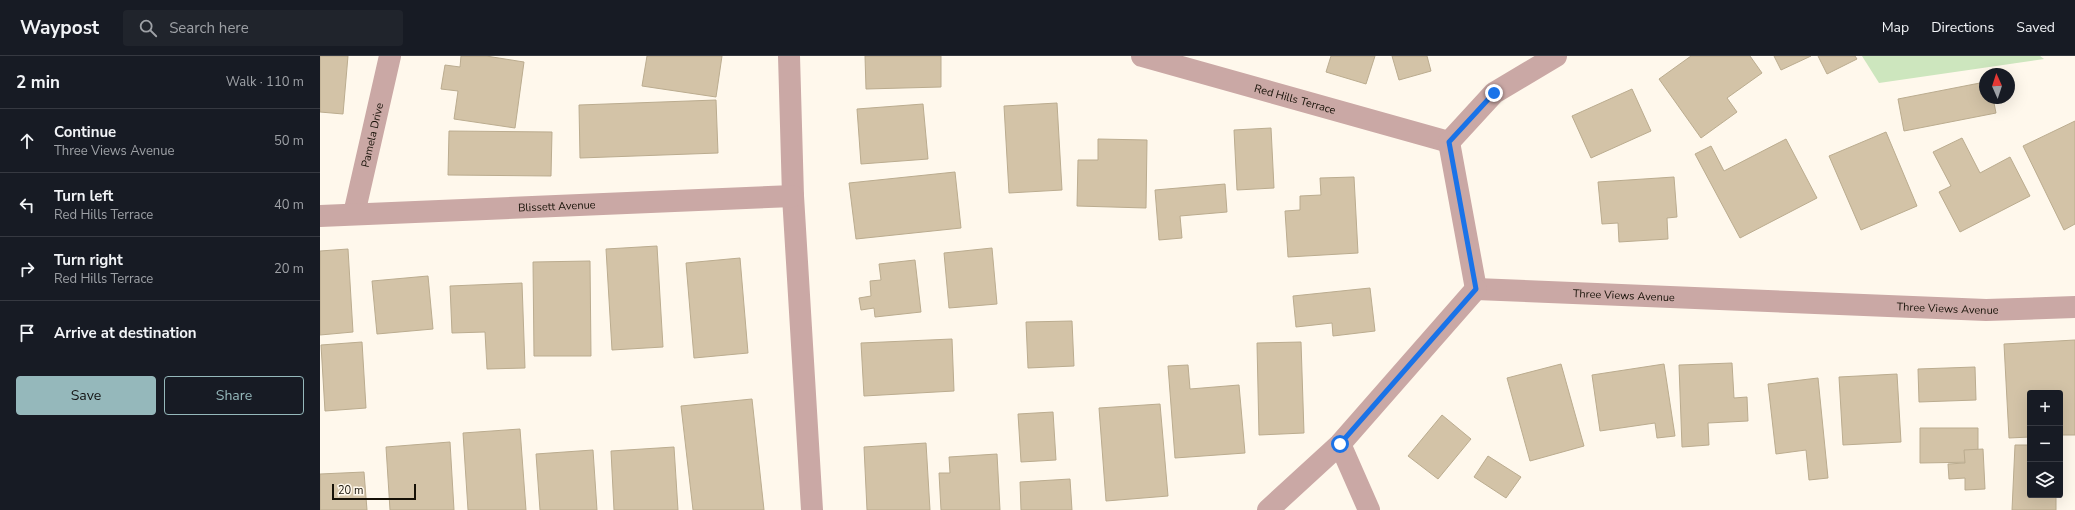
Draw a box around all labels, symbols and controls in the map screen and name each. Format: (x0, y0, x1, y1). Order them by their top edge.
search box (123, 10, 403, 46)
text: Waypost (20, 15, 99, 41)
icon: search (137, 17, 159, 39)
text: Search here (169, 18, 249, 38)
text: Map (1882, 18, 1909, 37)
text: Directions (1931, 18, 1994, 37)
text: Saved (2016, 18, 2055, 37)
north arrow (1979, 68, 2015, 104)
text: 2 min (16, 71, 60, 94)
text: Walk · 110 m (226, 73, 304, 91)
street label: Red Hills Terrace (1253, 80, 1338, 117)
route end (1485, 84, 1503, 102)
street label: Pamela Drive (357, 101, 387, 169)
text: Continue (54, 122, 116, 142)
icon: ahead (16, 130, 38, 152)
text: 50 m (274, 132, 304, 150)
text: Three Views Avenue (54, 142, 174, 160)
text: Turn left (54, 186, 113, 206)
icon: left (16, 194, 38, 216)
text: 40 m (274, 196, 304, 214)
street label: Blissett Avenue (518, 197, 596, 215)
text: Red Hills Terrace (54, 206, 153, 224)
text: Turn right (54, 250, 123, 270)
icon: right (16, 258, 38, 280)
text: 20 m (274, 260, 304, 278)
text: Red Hills Terrace (54, 270, 153, 288)
street label: Three Views Avenue (1573, 285, 1675, 305)
street label: Three Views Avenue (1896, 299, 1999, 318)
icon: arrive (16, 322, 38, 344)
text: Arrive at destination (54, 323, 197, 343)
button: Save (16, 376, 156, 415)
button: Share (164, 376, 304, 415)
map controls (2027, 390, 2063, 498)
button: + (2027, 390, 2063, 426)
button: − (2027, 426, 2063, 462)
route start (1331, 435, 1349, 453)
button: layers (2027, 462, 2063, 498)
scale bar (332, 482, 416, 501)
text: 20 m (338, 483, 363, 498)

